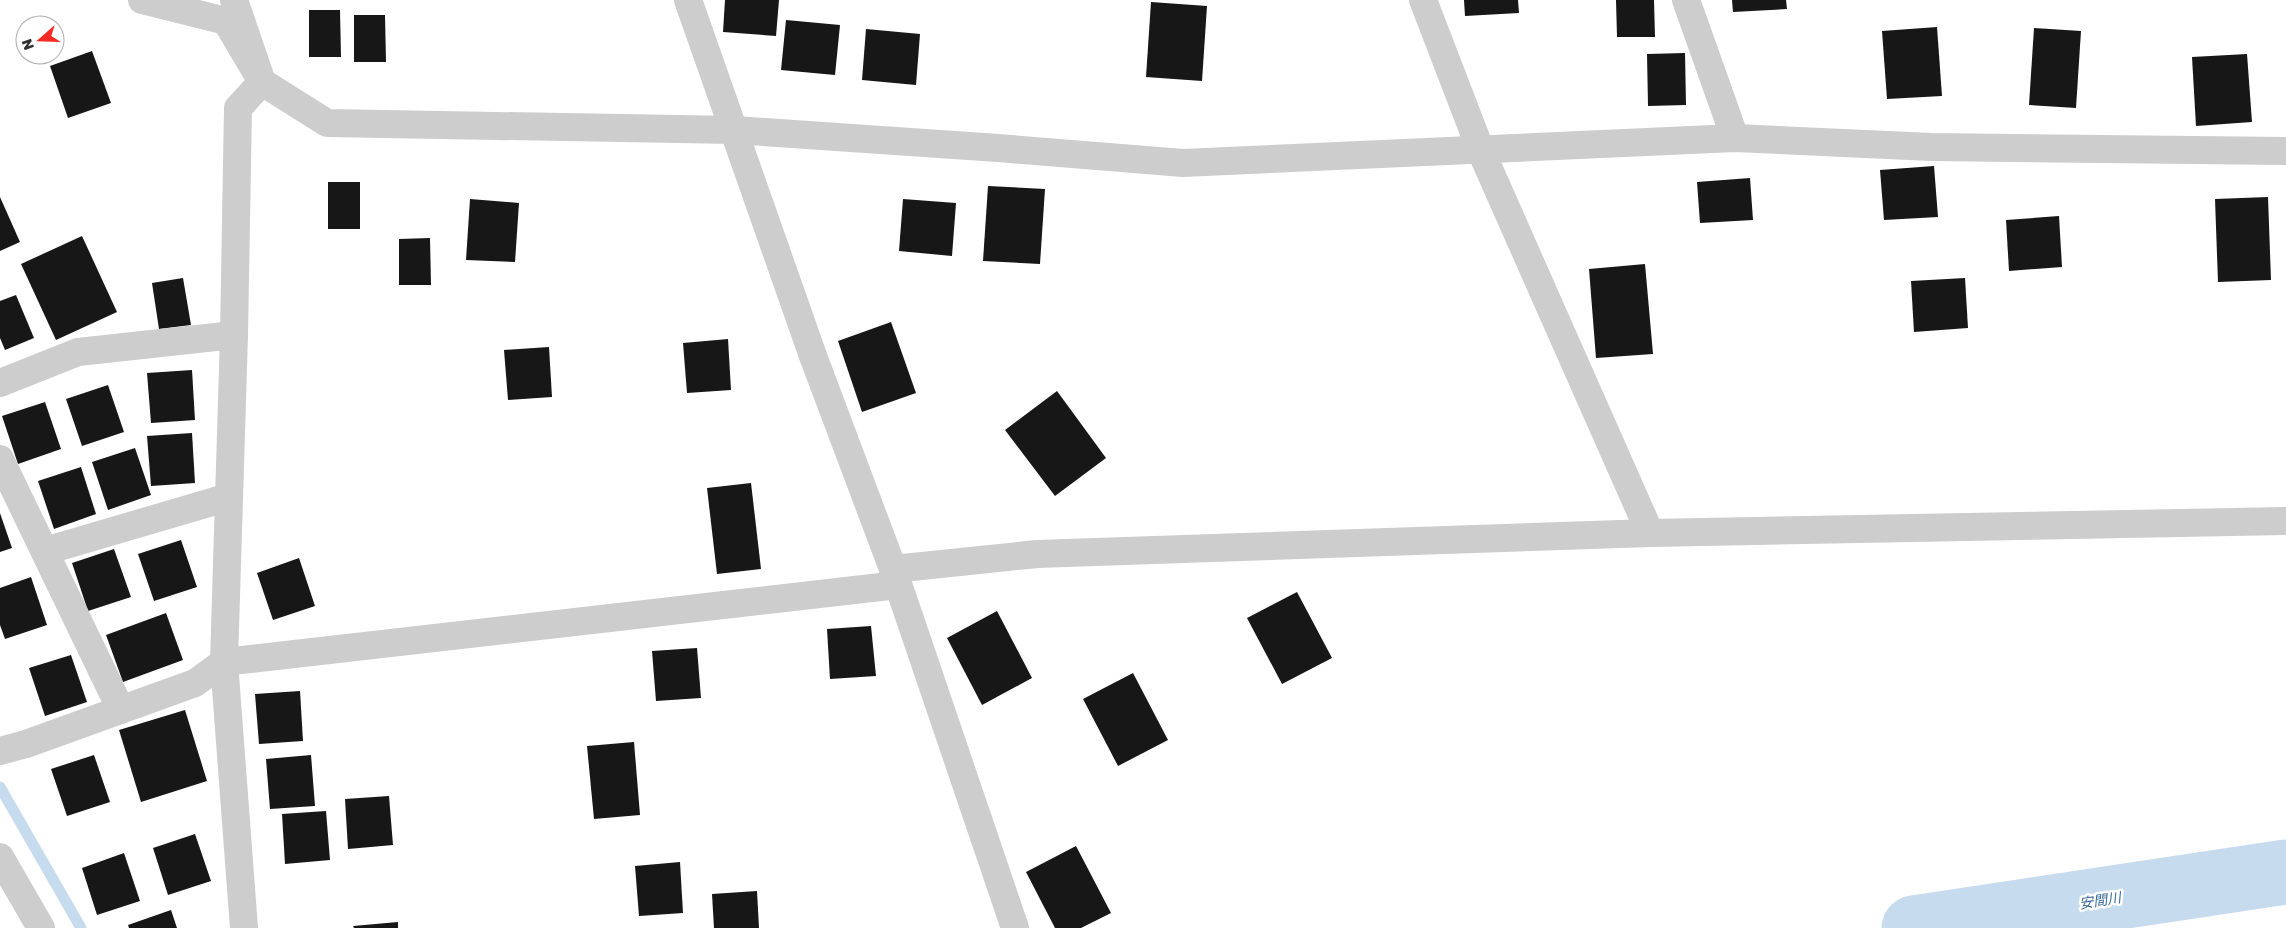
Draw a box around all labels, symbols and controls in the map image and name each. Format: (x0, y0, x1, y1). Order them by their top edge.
north arrow (15, 15, 65, 65)
text: N (18, 37, 37, 53)
water label: 安間川 (2078, 888, 2124, 912)

